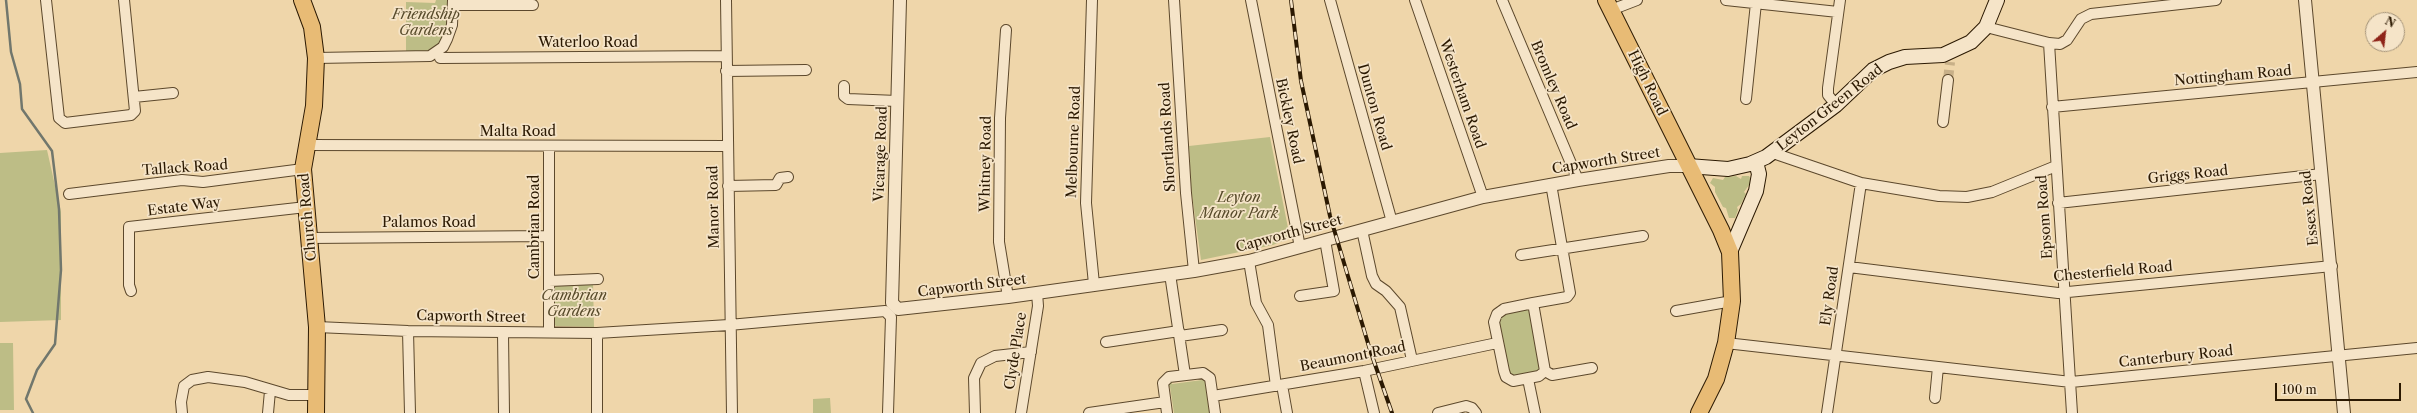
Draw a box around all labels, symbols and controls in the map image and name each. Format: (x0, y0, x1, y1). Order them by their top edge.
park label: Friendship Gardens (392, 7, 460, 40)
north arrow (2365, 12, 2405, 52)
text: N (2383, 14, 2398, 31)
street label: Waterloo Road (538, 35, 638, 51)
street label: Westerham Road (1435, 37, 1489, 151)
street label: Bromley Road (1527, 38, 1579, 132)
street label: High Road (1624, 48, 1670, 118)
street label: Leyton Green Road (1773, 61, 1887, 155)
street label: Dunton Road (1354, 62, 1394, 152)
street label: Nottingham Road (2174, 63, 2292, 89)
street label: Bickley Road (1272, 77, 1306, 165)
street label: Shortlands Road (1157, 82, 1179, 192)
street label: Melbourne Road (1064, 86, 1084, 198)
street label: Vicarage Road (871, 106, 891, 202)
street label: Whitney Road (977, 116, 995, 212)
street label: Malta Road (480, 124, 556, 140)
street label: Capworth Street (1551, 144, 1661, 178)
street label: Tallack Road (142, 157, 228, 179)
street label: Griggs Road (2147, 162, 2229, 188)
street label: Manor Road (705, 165, 723, 249)
street label: Essex Road (2298, 170, 2322, 246)
street label: Church Road (296, 172, 320, 262)
street label: Epsom Road (2034, 174, 2056, 260)
street label: Cambrian Road (527, 175, 543, 279)
park label: Leyton Manor Park (1200, 190, 1278, 222)
street label: Estate Way (147, 194, 221, 220)
street label: Capworth Street (1234, 212, 1344, 256)
street label: Palamos Road (382, 215, 476, 231)
street label: Chesterfield Road (2053, 258, 2173, 286)
street label: Ely Road (1818, 265, 1842, 327)
street label: Capworth Street (917, 271, 1027, 301)
park label: Cambrian Gardens (541, 288, 607, 320)
street label: Capworth Street (416, 308, 526, 326)
street label: Clyde Place (1002, 311, 1030, 391)
street label: Beaumont Road (1299, 339, 1407, 375)
street label: Canterbury Road (2118, 343, 2234, 371)
scale bar (2277, 375, 2403, 401)
text: 100 m (2282, 382, 2317, 397)

